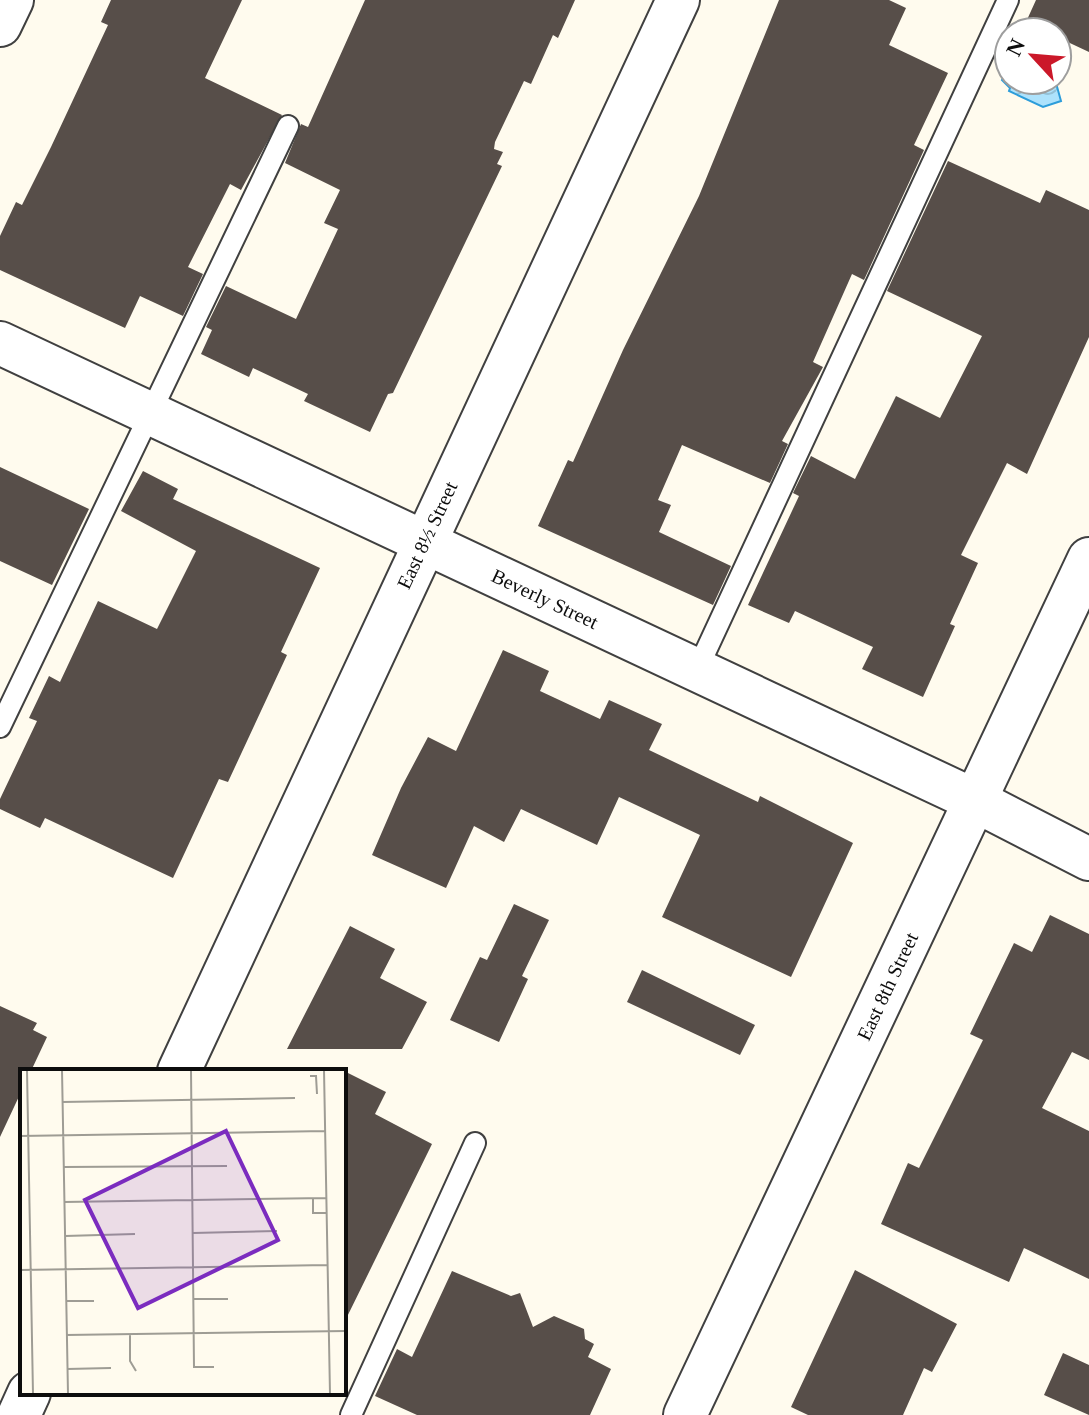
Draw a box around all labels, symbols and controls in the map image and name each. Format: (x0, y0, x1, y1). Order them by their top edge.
north arrow (993, 16, 1073, 96)
text: N (1001, 35, 1030, 60)
street label: East 8½ Street (392, 477, 462, 592)
street label: Beverly Street (488, 564, 602, 633)
street label: East 8th Street (852, 928, 922, 1044)
inset map (20, 1069, 346, 1395)

